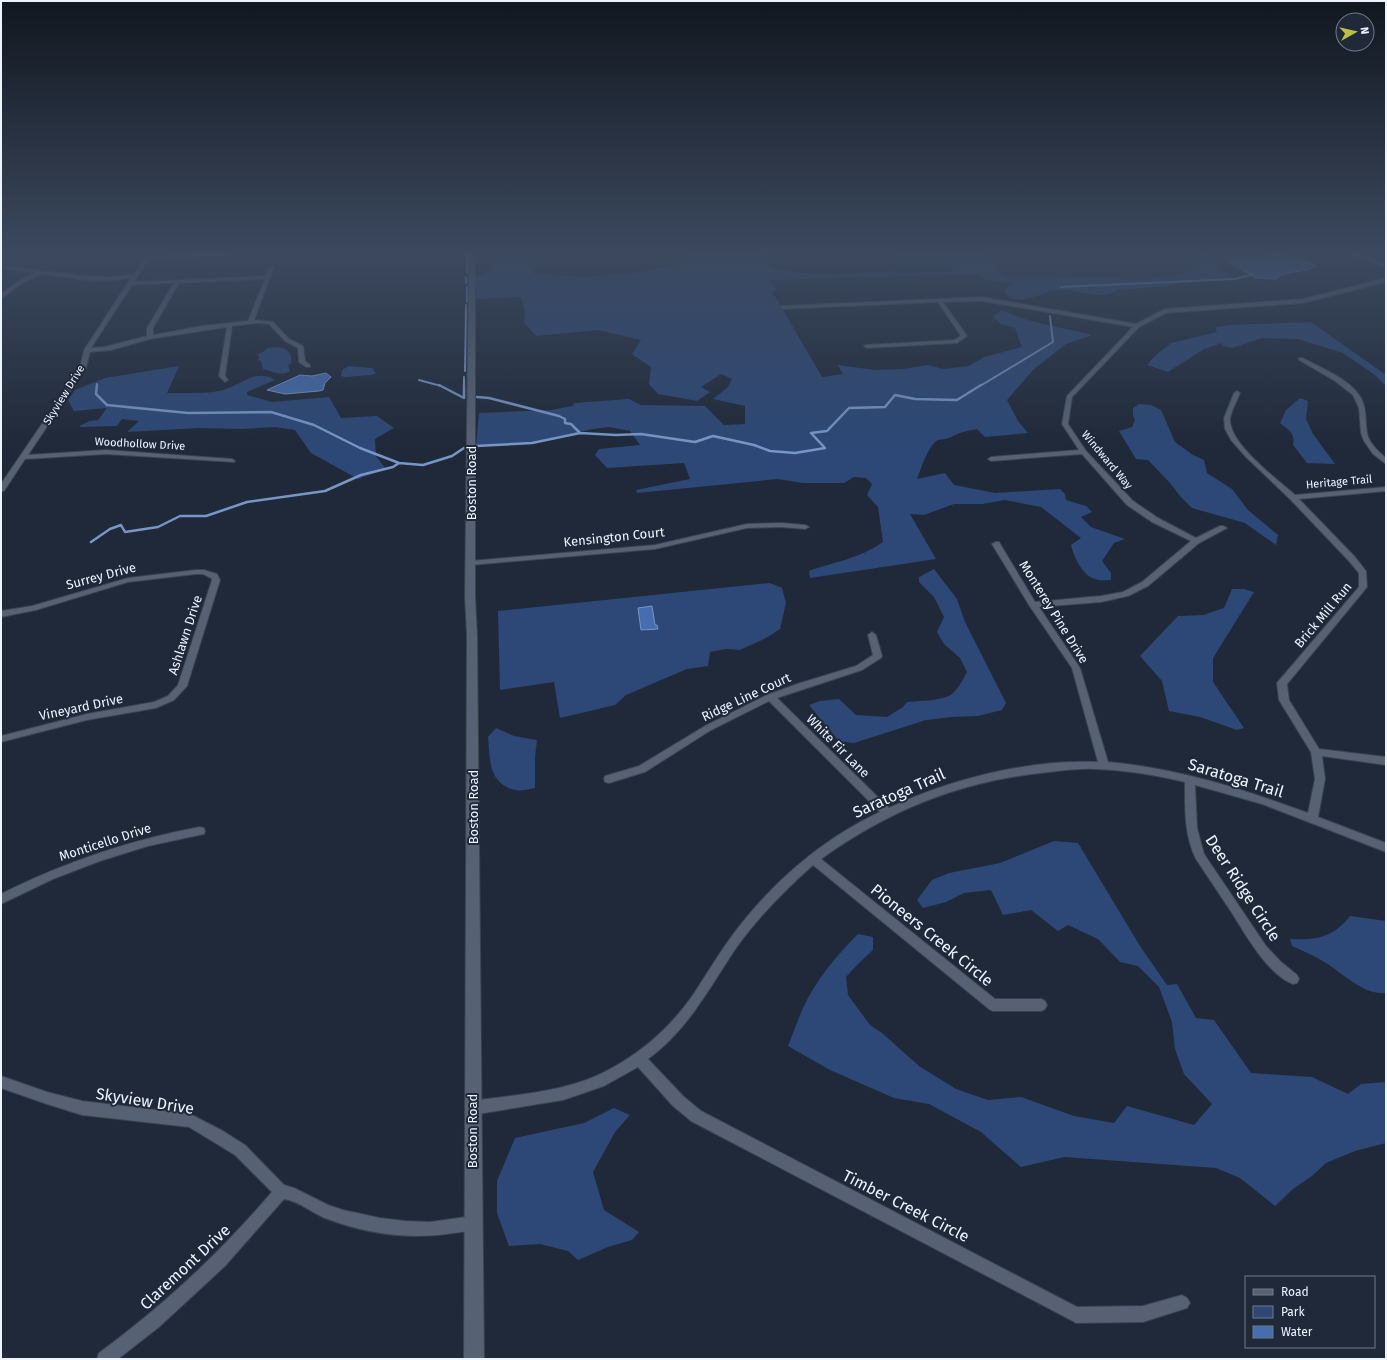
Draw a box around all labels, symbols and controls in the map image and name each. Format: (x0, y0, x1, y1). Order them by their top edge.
north arrow (1335, 12, 1375, 52)
text: N (1357, 26, 1371, 35)
street label: Skyview Drive (40, 363, 88, 427)
street label: Windward Way (1079, 428, 1136, 492)
street label: Woodhollow Drive (94, 435, 186, 453)
street label: Boston Road (464, 446, 479, 520)
street label: Heritage Trail (1305, 473, 1373, 491)
street label: Kensington Court (563, 524, 665, 550)
street label: Monterey Pine Drive (1016, 558, 1092, 666)
street label: Surrey Drive (64, 559, 138, 593)
street label: Brick Mill Run (1291, 579, 1355, 651)
street label: Ashlawn Drive (165, 593, 205, 677)
street label: Ridge Line Court (699, 670, 793, 724)
street label: Vineyard Drive (38, 691, 124, 723)
street label: White Fir Lane (803, 711, 873, 781)
street label: Saratoga Trail (1186, 754, 1286, 802)
street label: Saratoga Trail (850, 764, 948, 822)
street label: Boston Road (466, 770, 481, 844)
street label: Monticello Drive (57, 820, 153, 864)
street label: Deer Ridge Circle (1202, 831, 1284, 945)
street label: Pioneers Creek Circle (867, 880, 997, 990)
street label: Skyview Drive (95, 1084, 195, 1118)
street label: Boston Road (465, 1094, 480, 1168)
street label: Timber Creek Circle (840, 1166, 972, 1246)
street label: Claremont Drive (136, 1220, 234, 1314)
legend (1245, 1276, 1375, 1348)
text: Road (1281, 1285, 1309, 1299)
text: Park (1281, 1305, 1305, 1319)
text: Water (1281, 1325, 1313, 1339)

